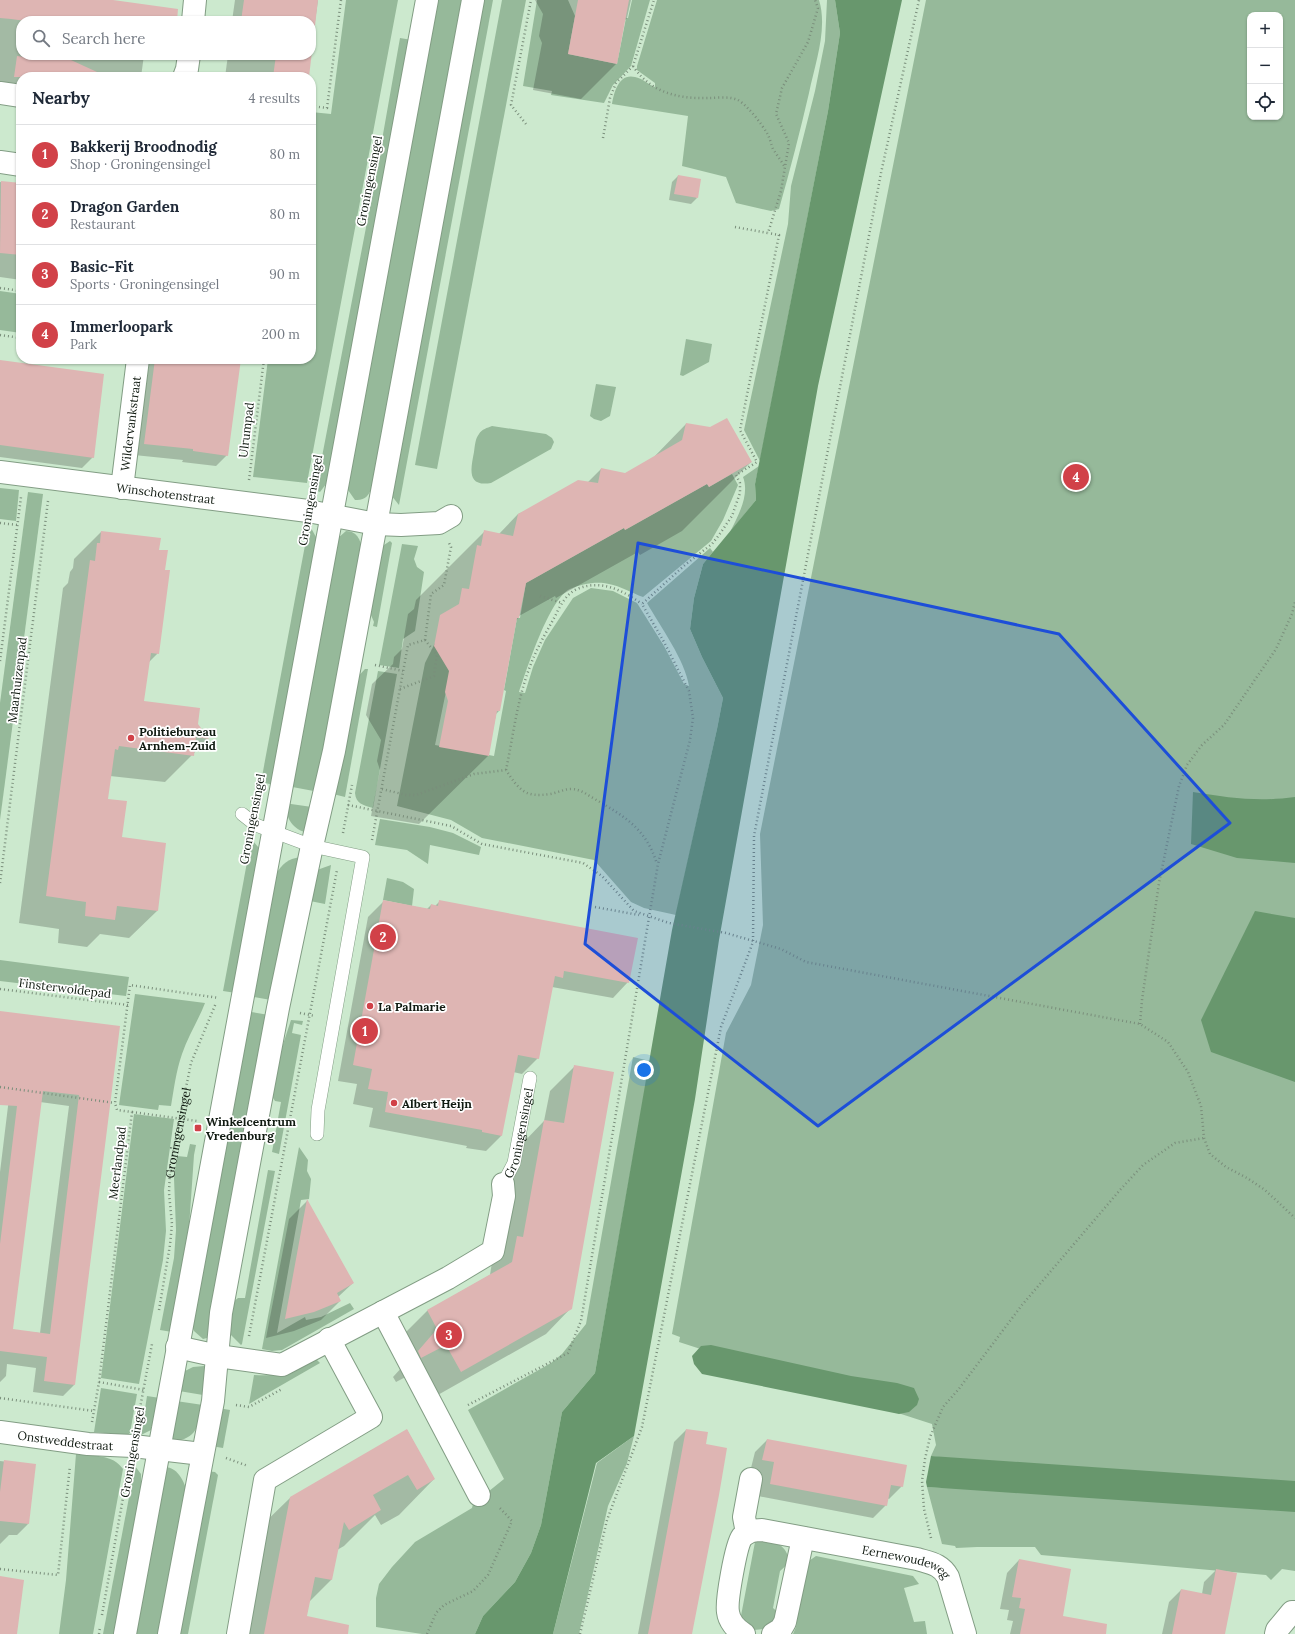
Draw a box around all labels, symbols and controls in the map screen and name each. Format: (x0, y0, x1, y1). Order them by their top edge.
map controls (1247, 12, 1283, 120)
button: + (1247, 12, 1283, 48)
search box (16, 16, 316, 60)
icon: search (30, 27, 52, 49)
text: Search here (62, 29, 145, 48)
button: − (1247, 48, 1283, 84)
button: locate (1247, 84, 1283, 120)
text: Nearby (32, 87, 90, 109)
text: 4 results (249, 90, 300, 107)
street label: Groningensingel (353, 134, 385, 228)
text: Bakkerij Broodnodig (70, 137, 217, 156)
text: 1 (42, 146, 48, 163)
text: 80 m (270, 146, 300, 163)
text: Shop · Groningensingel (70, 156, 210, 173)
text: Dragon Garden (70, 197, 179, 216)
text: 2 (42, 206, 48, 223)
text: 80 m (270, 206, 300, 223)
text: Restaurant (70, 216, 136, 233)
text: Basic-Fit (70, 257, 134, 276)
text: 3 (41, 266, 49, 283)
text: 90 m (269, 266, 300, 283)
text: Sports · Groningensingel (70, 276, 219, 293)
text: Immerloopark (70, 317, 173, 336)
text: 4 (41, 326, 49, 343)
text: 200 m (262, 326, 300, 343)
text: Park (70, 336, 97, 353)
street label: Wildervankstraat (117, 375, 143, 472)
street label: Ulrumpad (235, 401, 257, 459)
street label: Groningensingel (295, 453, 325, 547)
pin: 4 (1063, 462, 1089, 492)
street label: Winschotenstraat (115, 479, 216, 507)
street label: Maarhuizenpad (4, 636, 30, 724)
place label: Politiebureau Arnhem-Zuid (139, 724, 217, 753)
marker: Politiebureau Arnhem-Zuid (126, 733, 136, 743)
street label: Groningensingel (236, 772, 268, 866)
pin: 2 (370, 922, 396, 952)
street label: Finsterwoldepad (18, 975, 112, 1001)
place label: La Palmarie (378, 999, 446, 1014)
marker: La Palmarie (365, 1001, 375, 1011)
pin: 1 (352, 1016, 378, 1046)
your location (634, 1060, 654, 1080)
street label: Groningensingel (162, 1086, 193, 1179)
street label: Groningensingel (500, 1087, 536, 1181)
place label: Albert Heijn (402, 1096, 472, 1111)
marker: Albert Heijn (389, 1098, 399, 1108)
place label: Winkelcentrum Vredenburg (206, 1114, 296, 1143)
marker: Winkelcentrum Vredenburg (193, 1123, 203, 1133)
street label: Meerlandpad (105, 1126, 129, 1200)
pin: 3 (436, 1320, 462, 1350)
street label: Groningensingel (117, 1405, 147, 1499)
street label: Onstweddestraat (17, 1427, 114, 1453)
street label: Eernewoudeweg (861, 1541, 955, 1581)

